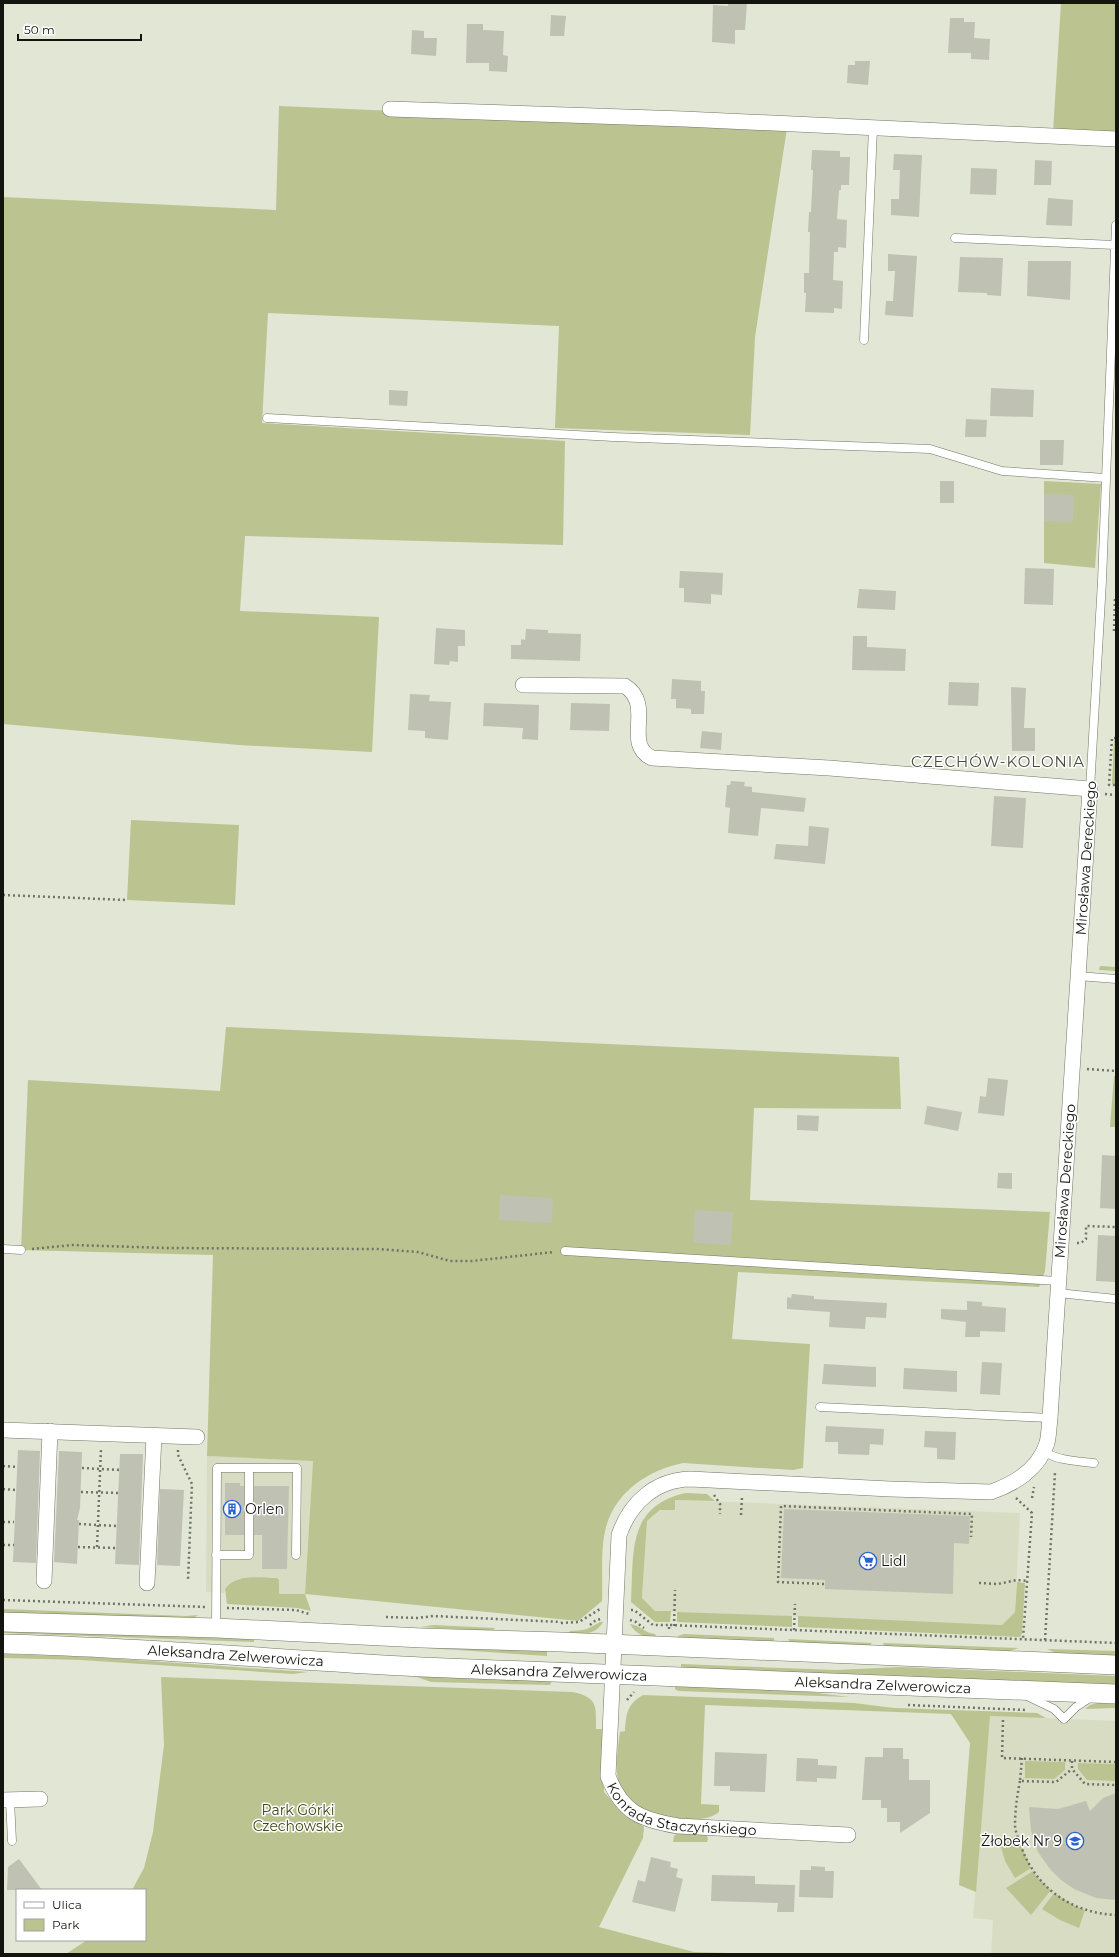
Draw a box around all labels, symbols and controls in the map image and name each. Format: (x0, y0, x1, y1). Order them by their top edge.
scale bar (18, 16, 141, 42)
text: 50 m (24, 22, 55, 37)
district label: CZECHÓW-KOLONIA (911, 752, 1085, 771)
street label: Mirosława Dereckiego (1072, 780, 1100, 936)
street label: Mirosława Dereckiego (1051, 1103, 1079, 1259)
building icon: Orlen (222, 1499, 242, 1519)
place label: Orlen (245, 1500, 284, 1518)
supermarket icon: Lidl (858, 1551, 878, 1571)
place label: Lidl (881, 1552, 906, 1570)
street label: Aleksandra Zelwerowicza (147, 1641, 324, 1670)
street label: Aleksandra Zelwerowicza (471, 1660, 648, 1685)
street label: Aleksandra Zelwerowicza (794, 1673, 972, 1697)
street label: Konrada Staczyńskiego (603, 1779, 757, 1839)
park label: Park Górki Czechowskie (253, 1801, 343, 1835)
school or university icon: Żłobek Nr 9 (1065, 1831, 1085, 1851)
place label: Żłobek Nr 9 (981, 1832, 1062, 1850)
legend (16, 1889, 146, 1941)
text: Ulica (52, 1897, 82, 1912)
text: Park (52, 1917, 80, 1932)

